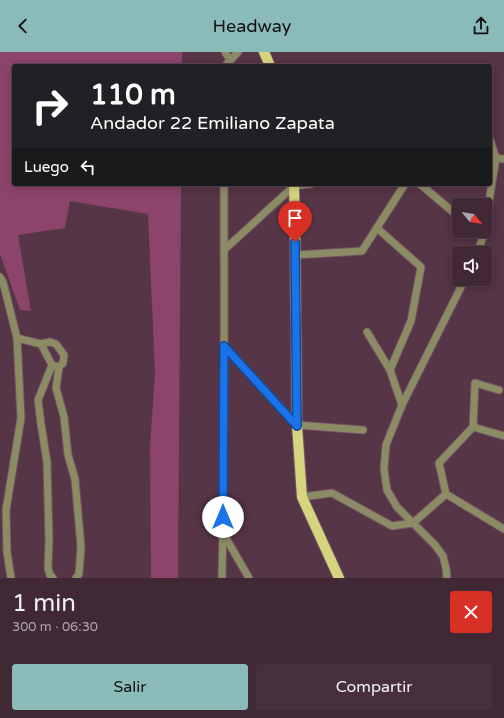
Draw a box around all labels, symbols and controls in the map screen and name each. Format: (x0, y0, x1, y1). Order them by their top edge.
icon: back (12, 15, 34, 37)
text: Headway (213, 15, 291, 37)
icon: share (470, 15, 492, 37)
text: 110 m (90, 78, 176, 112)
icon: right (24, 80, 76, 132)
text: Andador 22 Emiliano Zapata (90, 112, 335, 134)
icon: left (77, 156, 99, 178)
text: Luego (24, 158, 69, 176)
north arrow (452, 198, 492, 238)
map controls (452, 198, 492, 286)
pin (278, 201, 312, 242)
icon: arrive (284, 207, 306, 229)
button: sound (452, 246, 492, 286)
position arrow (202, 496, 244, 538)
text: 1 min (12, 589, 76, 618)
button: close (450, 591, 492, 633)
text: 300 m · 06:30 (12, 619, 98, 635)
button: Salir (12, 664, 248, 710)
button: Compartir (256, 664, 492, 710)

